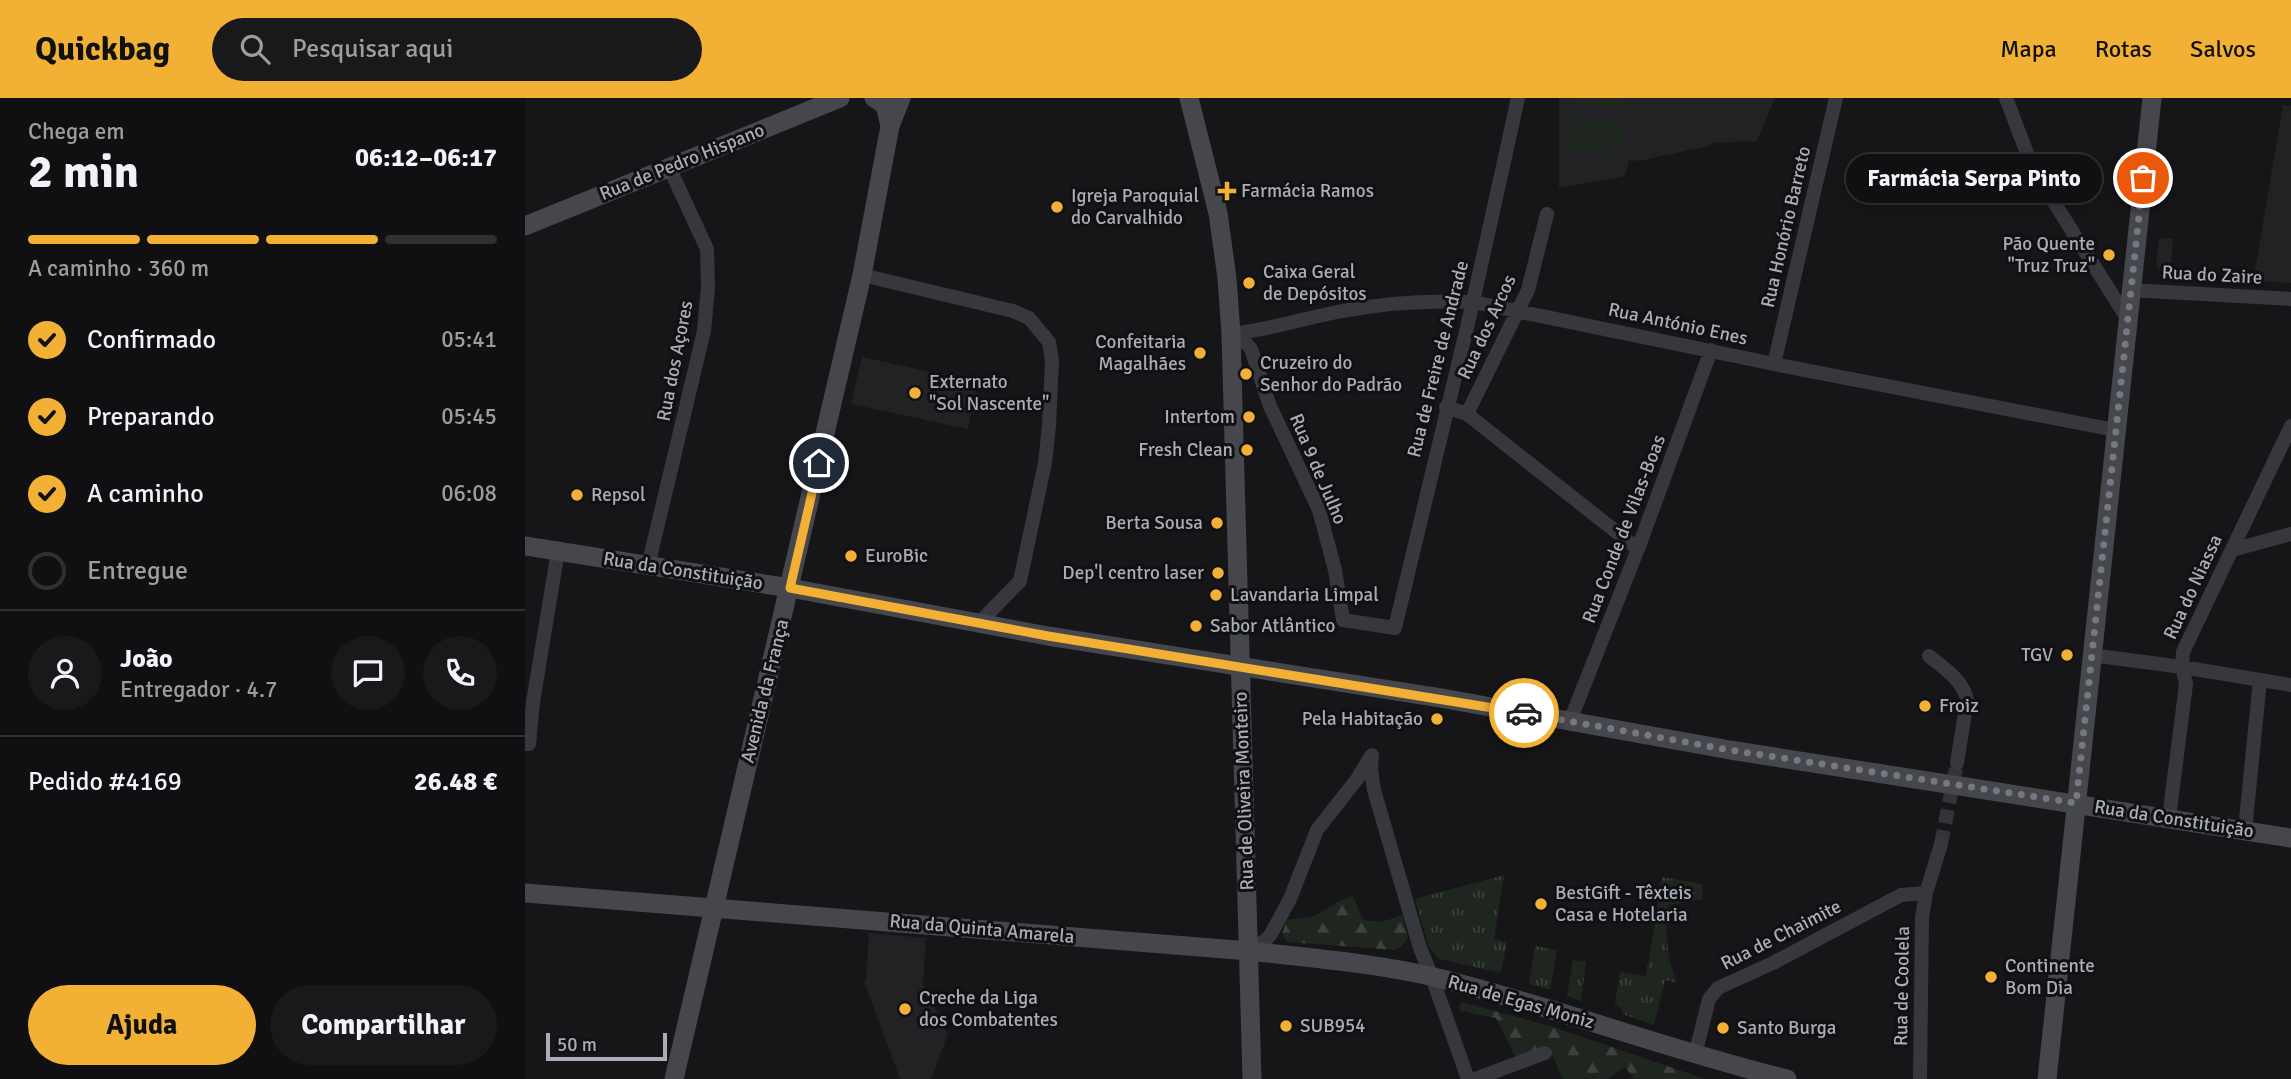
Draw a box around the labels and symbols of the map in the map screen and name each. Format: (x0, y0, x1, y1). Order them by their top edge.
street label: Rua de Pedro Hispano (596, 118, 768, 206)
street label: Rua Honório Barreto (1756, 144, 1816, 310)
pin (2113, 148, 2173, 208)
callout: Farmácia Serpa Pinto (1845, 154, 2101, 202)
place label: Farmácia Ramos (1241, 179, 1374, 203)
marker: Farmácia Ramos (1219, 183, 1235, 199)
place label: Igreja Paroquial do Carvalhido (1071, 184, 1199, 230)
marker: Igreja Paroquial do Carvalhido (1049, 199, 1065, 215)
place label: Pão Quente "Truz Truz" (2002, 232, 2095, 278)
marker: Pão Quente "Truz Truz" (2101, 247, 2117, 263)
street label: Rua de Freire de Andrade (1402, 258, 1474, 460)
place label: Caixa Geral de Depósitos (1263, 260, 1367, 306)
street label: Rua do Zaire (2161, 260, 2263, 290)
street label: Rua dos Arcos (1452, 271, 1522, 383)
marker: Caixa Geral de Depósitos (1241, 275, 1257, 291)
street label: Rua António Enes (1606, 297, 1750, 351)
street label: Rua dos Açores (652, 299, 698, 423)
place label: Confeitaria Magalhães (1095, 330, 1186, 376)
marker: Confeitaria Magalhães (1192, 345, 1208, 361)
place label: Cruzeiro do Senhor do Padrão (1260, 351, 1402, 397)
marker: Cruzeiro do Senhor do Padrão (1238, 366, 1254, 382)
place label: Externato "Sol Nascente" (929, 370, 1049, 416)
marker: Externato "Sol Nascente" (907, 385, 923, 401)
place label: Intertom (1164, 405, 1235, 429)
marker: Intertom (1241, 409, 1257, 425)
street label: Rua 9 de Julho (1284, 410, 1352, 528)
street label: Rua Conde de Vilas-Boas (1577, 431, 1671, 627)
pin (789, 433, 849, 493)
place label: Fresh Clean (1138, 438, 1233, 462)
marker: Fresh Clean (1239, 442, 1255, 458)
place label: Repsol (591, 483, 646, 507)
marker: Repsol (569, 487, 585, 503)
place label: Berta Sousa (1105, 511, 1203, 535)
marker: Berta Sousa (1209, 515, 1225, 531)
street label: Rua do Niassa (2158, 531, 2228, 643)
place label: EuroBic (865, 544, 928, 568)
street label: Rua da Constituição (601, 547, 765, 595)
marker: EuroBic (843, 548, 859, 564)
place label: Dep'l centro laser (1062, 561, 1204, 585)
marker: Dep'l centro laser (1210, 565, 1226, 581)
place label: Lavandaria Limpal (1230, 583, 1379, 607)
marker: Lavandaria Limpal (1208, 587, 1224, 603)
place label: Sabor Atlântico (1210, 614, 1336, 638)
street label: Avenida da França (736, 617, 794, 765)
marker: Sabor Atlântico (1188, 618, 1204, 634)
place label: TGV (2021, 643, 2053, 667)
marker: TGV (2059, 647, 2075, 663)
courier (1489, 678, 1559, 748)
street label: Rua de Oliveira Monteiro (1229, 691, 1259, 891)
place label: Froiz (1939, 694, 1979, 718)
marker: Froiz (1917, 698, 1933, 714)
place label: Pela Habitação (1302, 707, 1423, 731)
marker: Pela Habitação (1429, 711, 1445, 727)
street label: Rua da Constituição (2092, 795, 2256, 843)
place label: BestGift - Têxteis Casa e Hotelaria (1555, 881, 1692, 927)
street label: Rua de Chaimite (1717, 894, 1845, 976)
marker: BestGift - Têxteis Casa e Hotelaria (1533, 896, 1549, 912)
street label: Rua da Quinta Amarela (889, 909, 1075, 949)
street label: Rua de Coolela (1889, 926, 1915, 1046)
place label: Continente Bom Dia (2005, 954, 2095, 1000)
marker: Continente Bom Dia (1983, 969, 1999, 985)
street label: Rua de Egas Moniz (1445, 970, 1597, 1034)
place label: Creche da Liga dos Combatentes (919, 986, 1058, 1032)
marker: Creche da Liga dos Combatentes (897, 1001, 913, 1017)
place label: SUB954 (1300, 1014, 1366, 1038)
place label: Santo Burga (1737, 1016, 1836, 1040)
marker: SUB954 (1278, 1018, 1294, 1034)
marker: Santo Burga (1715, 1020, 1731, 1036)
scale bar (546, 1030, 667, 1062)

